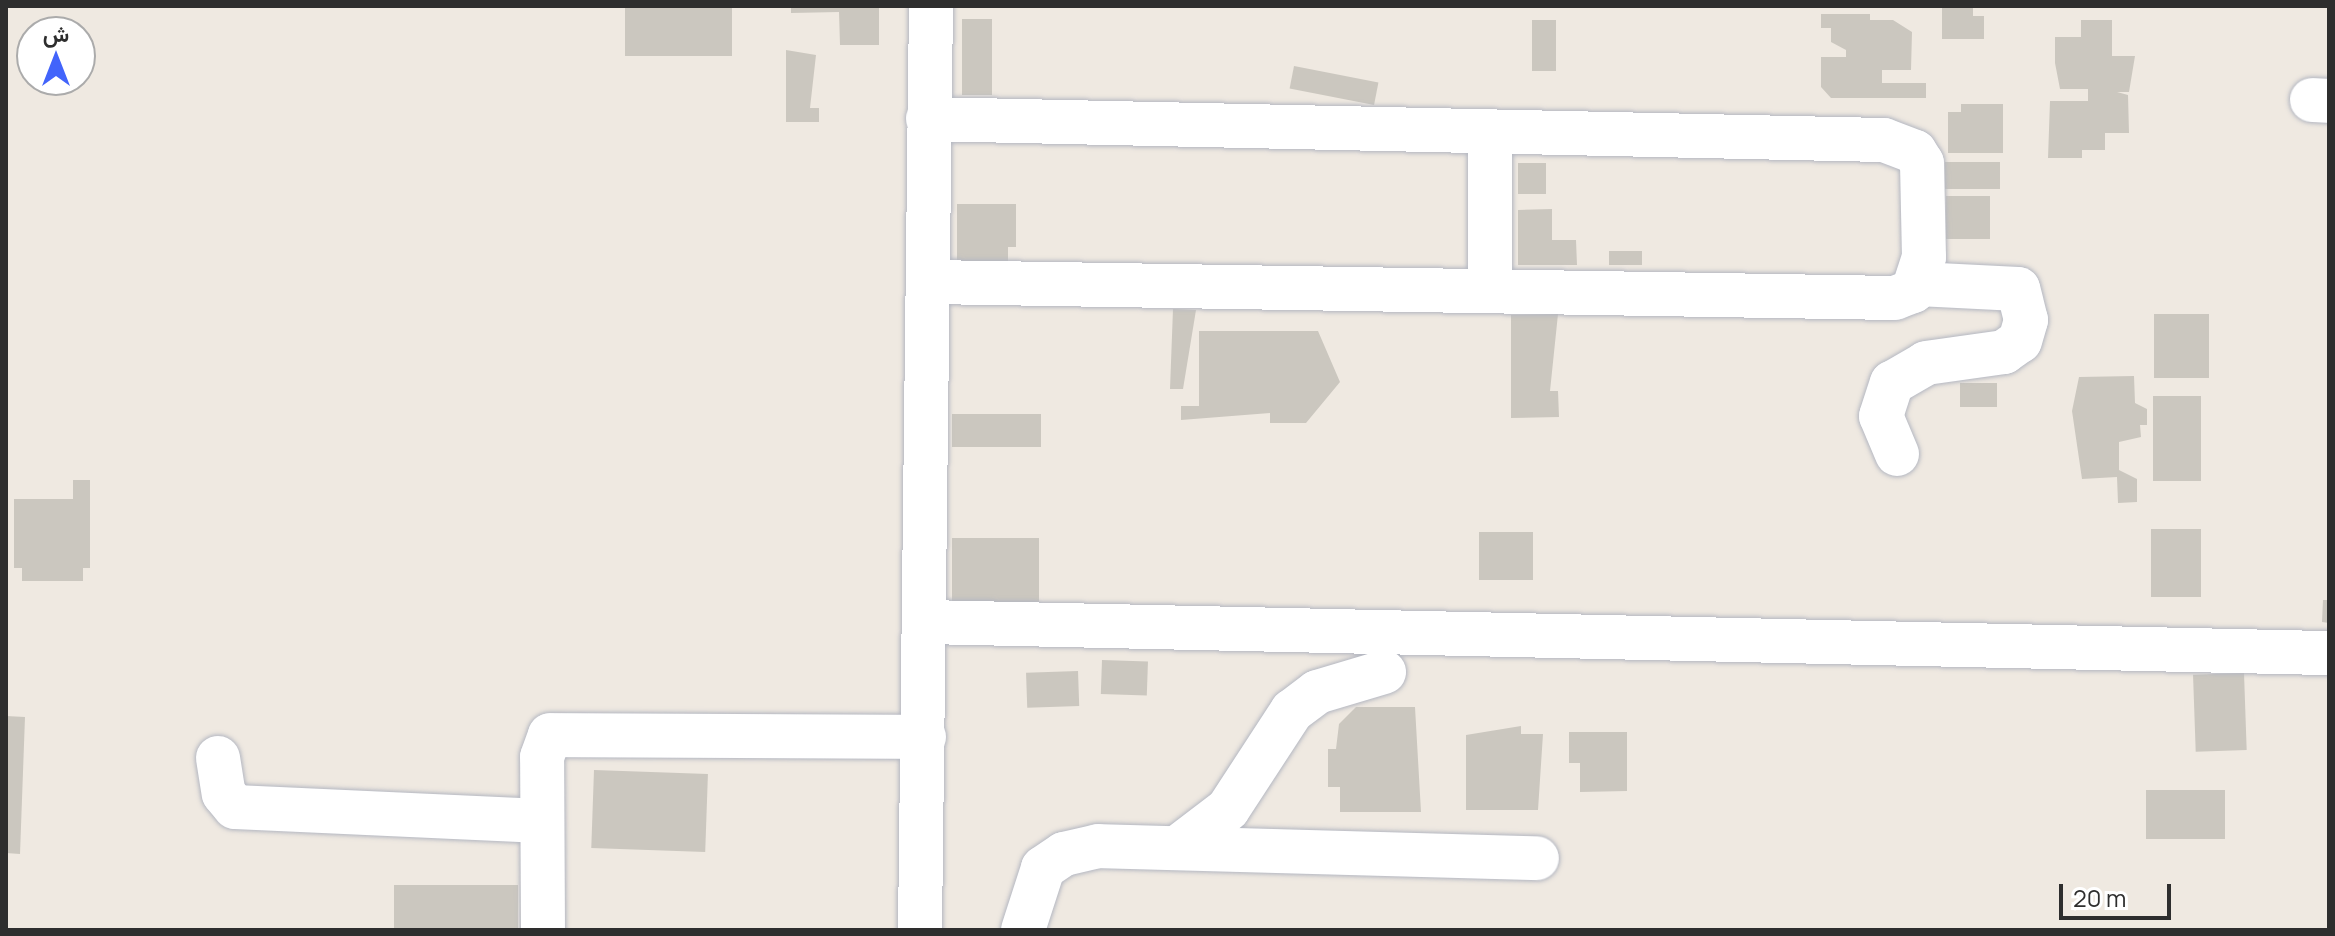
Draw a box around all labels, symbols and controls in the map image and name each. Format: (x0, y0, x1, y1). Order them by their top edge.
north arrow (16, 16, 96, 96)
text: ش (43, 19, 69, 49)
scale bar (2063, 868, 2175, 918)
text: 20 m (2073, 881, 2126, 914)

